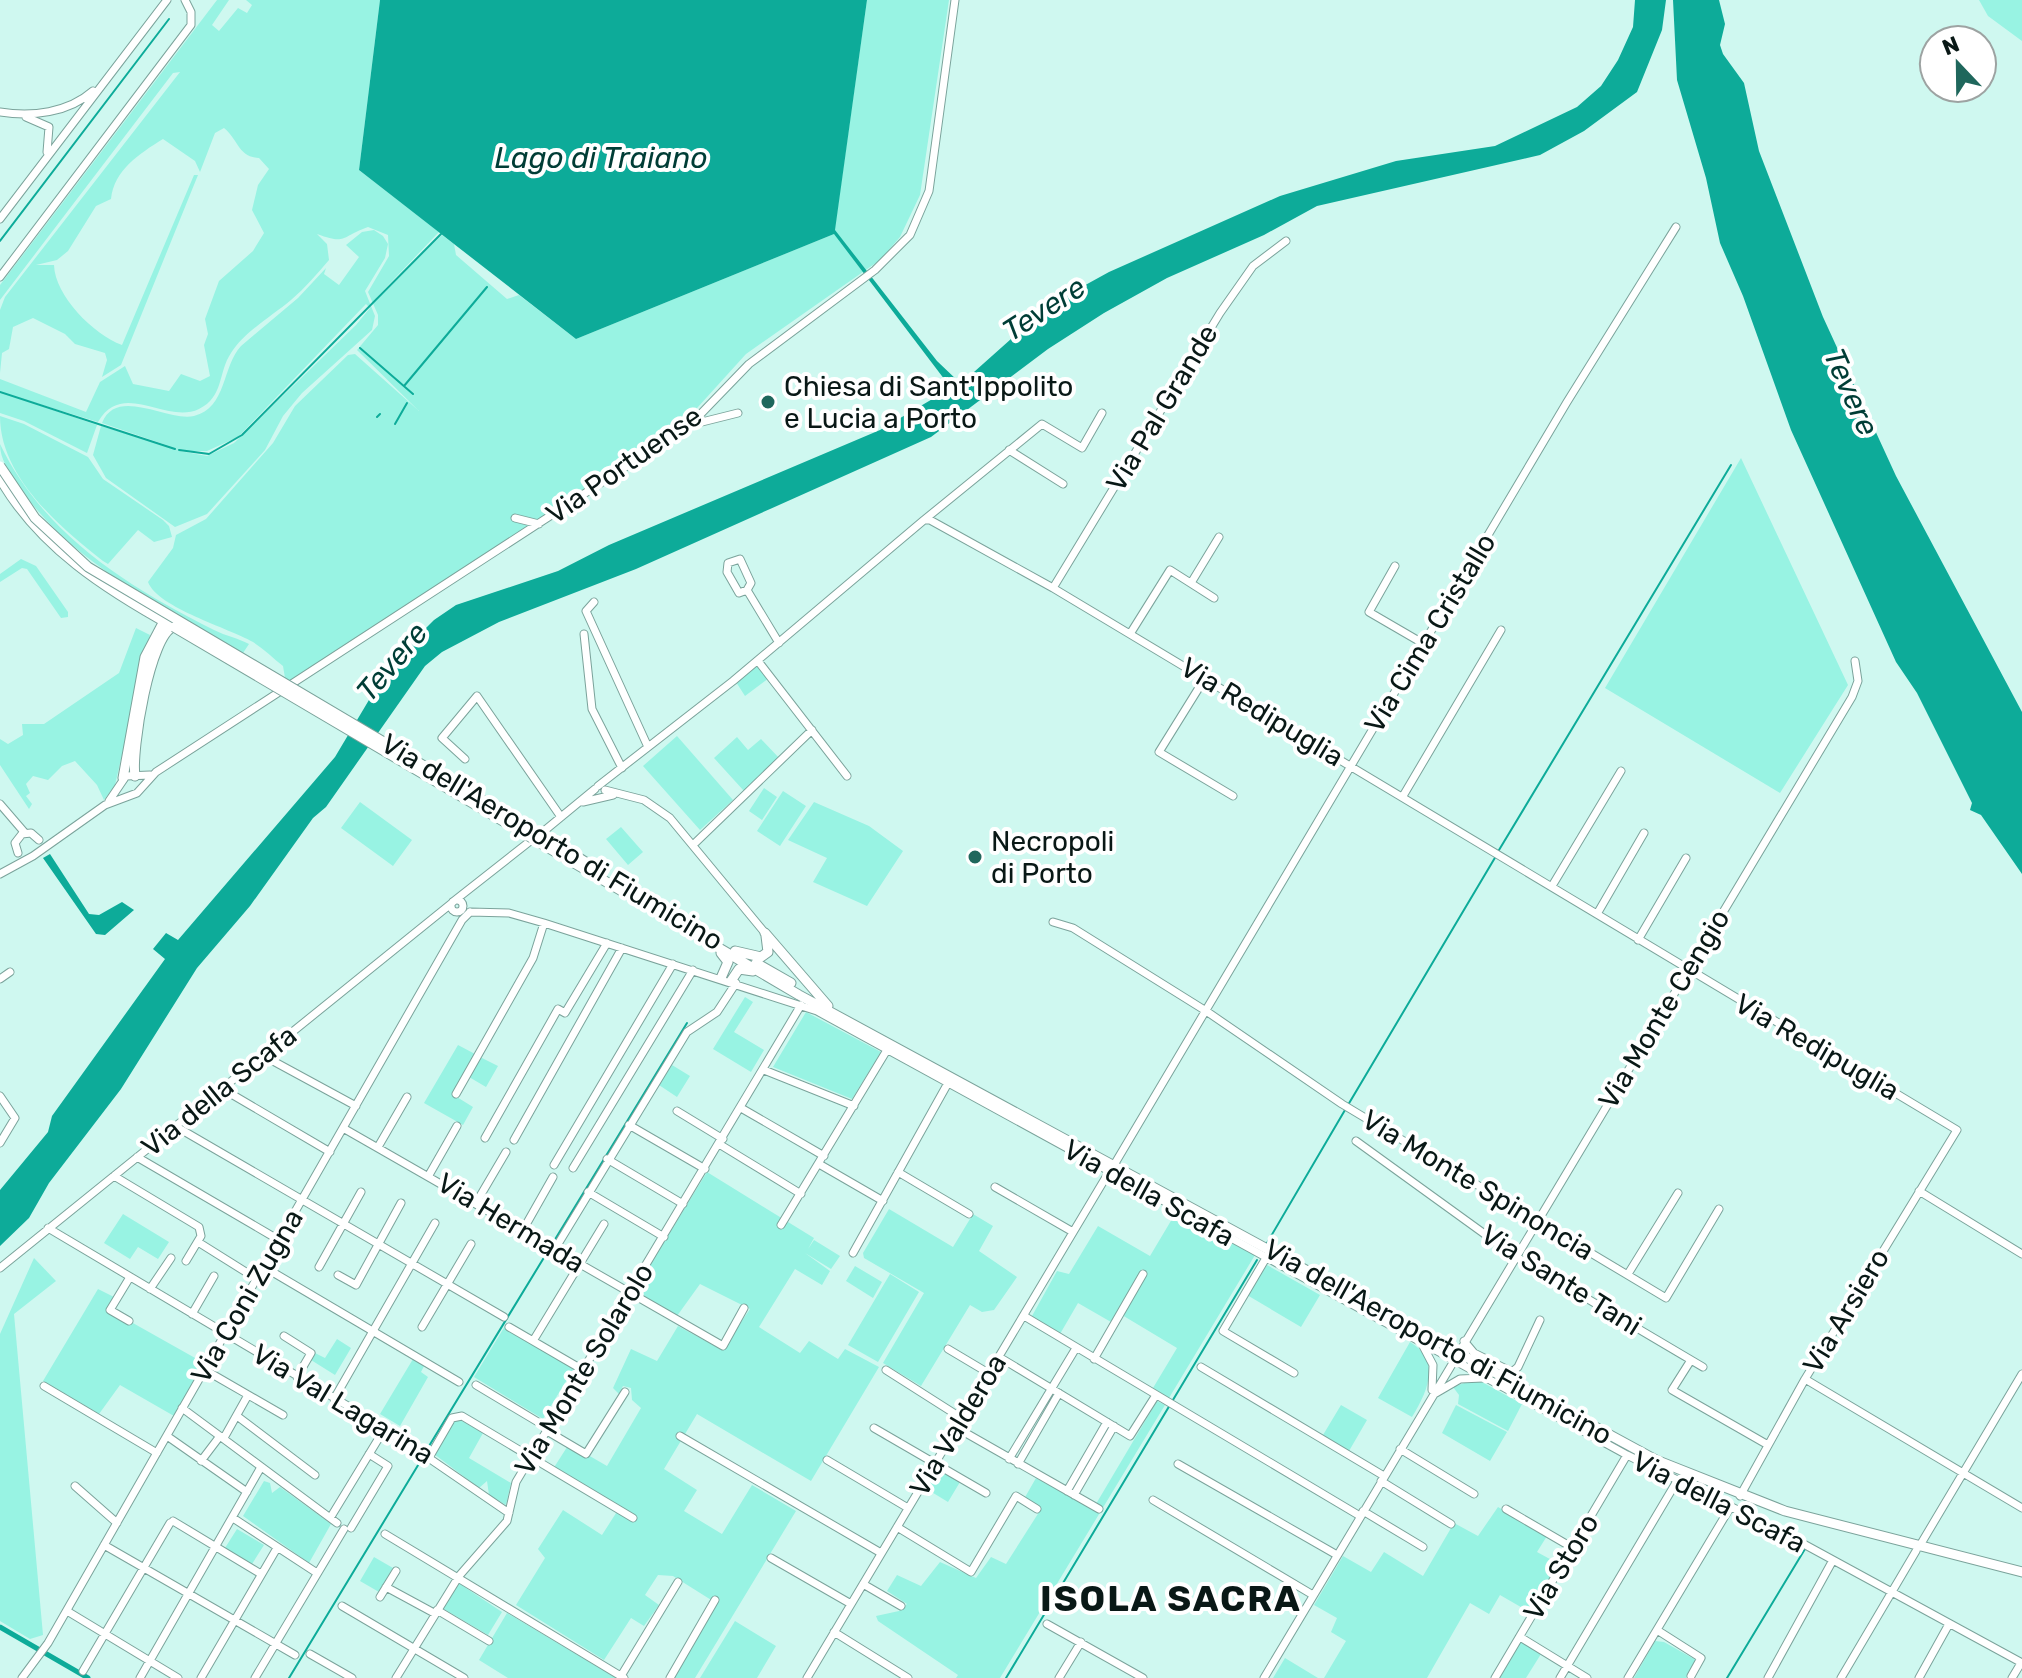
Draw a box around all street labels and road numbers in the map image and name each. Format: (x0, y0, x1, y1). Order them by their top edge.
street label: Via Pal Grande (1099, 319, 1225, 497)
street label: Via Portuense (540, 399, 708, 531)
street label: Via Cima Cristallo (1358, 527, 1502, 739)
street label: Via Redipuglia (1175, 650, 1349, 774)
street label: Via dell'Aeroporto di Fiumicino (375, 727, 729, 957)
street label: Via Monte Cengio (1591, 903, 1737, 1115)
street label: Via Redipuglia (1729, 987, 1905, 1107)
street label: Via della Scafa (135, 1018, 303, 1164)
street label: Via Monte Spinoncia (1356, 1103, 1600, 1267)
street label: Via della Scafa (1058, 1133, 1240, 1253)
street label: Via Hermada (431, 1166, 591, 1280)
street label: Via Coni Zugna (184, 1203, 310, 1389)
street label: Via Sante Tani (1475, 1218, 1647, 1342)
street label: Via dell'Aeroporto di Fiumicino (1258, 1232, 1618, 1452)
street label: Via Arsiero (1796, 1243, 1896, 1379)
street label: Via Monte Solarolo (508, 1257, 660, 1481)
street label: Via Val Lagarina (246, 1337, 440, 1471)
street label: Via Valderoa (903, 1348, 1013, 1502)
street label: Via della Scafa (1627, 1444, 1811, 1560)
street label: Via Storo (1516, 1508, 1606, 1626)

